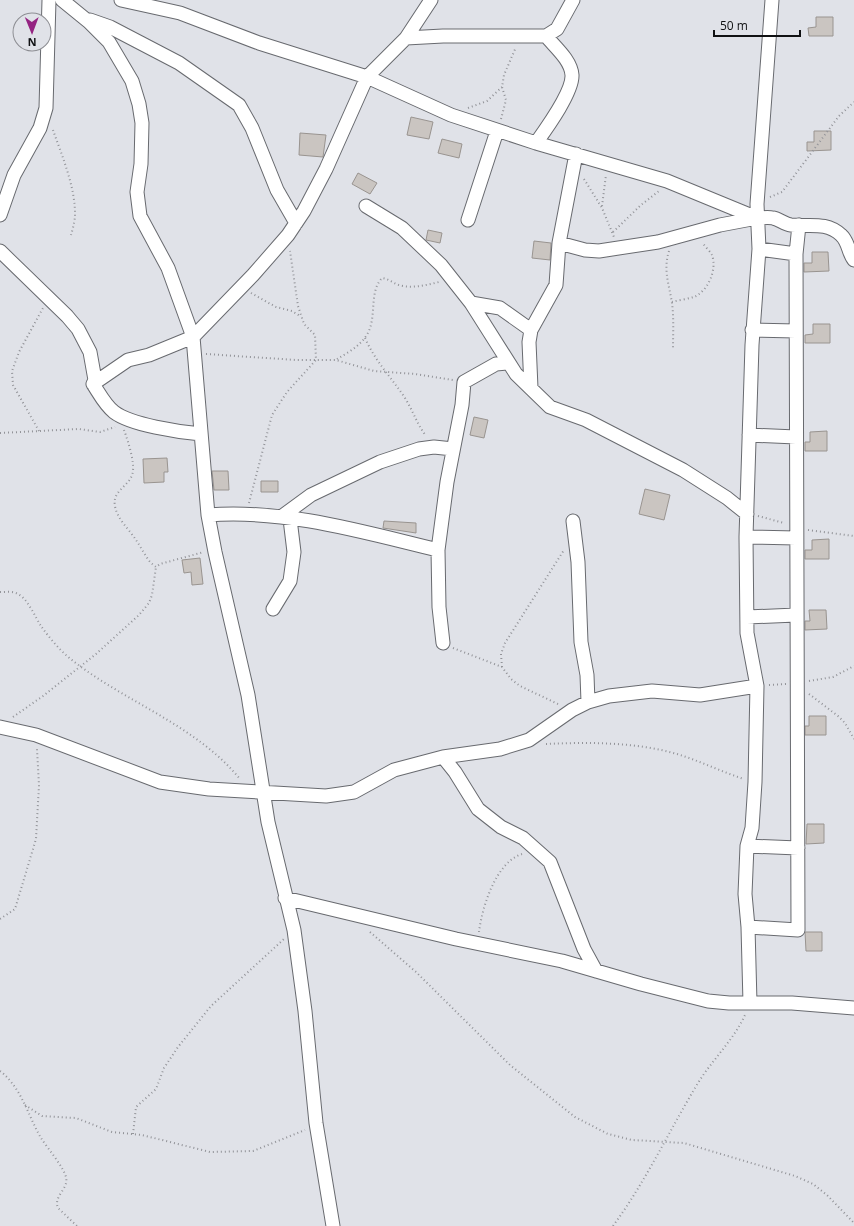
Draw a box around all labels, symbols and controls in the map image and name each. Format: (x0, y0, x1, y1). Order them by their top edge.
north arrow (12, 12, 52, 52)
scale bar (714, 12, 800, 38)
text: 50 m (720, 17, 748, 34)
text: N (28, 35, 37, 50)

